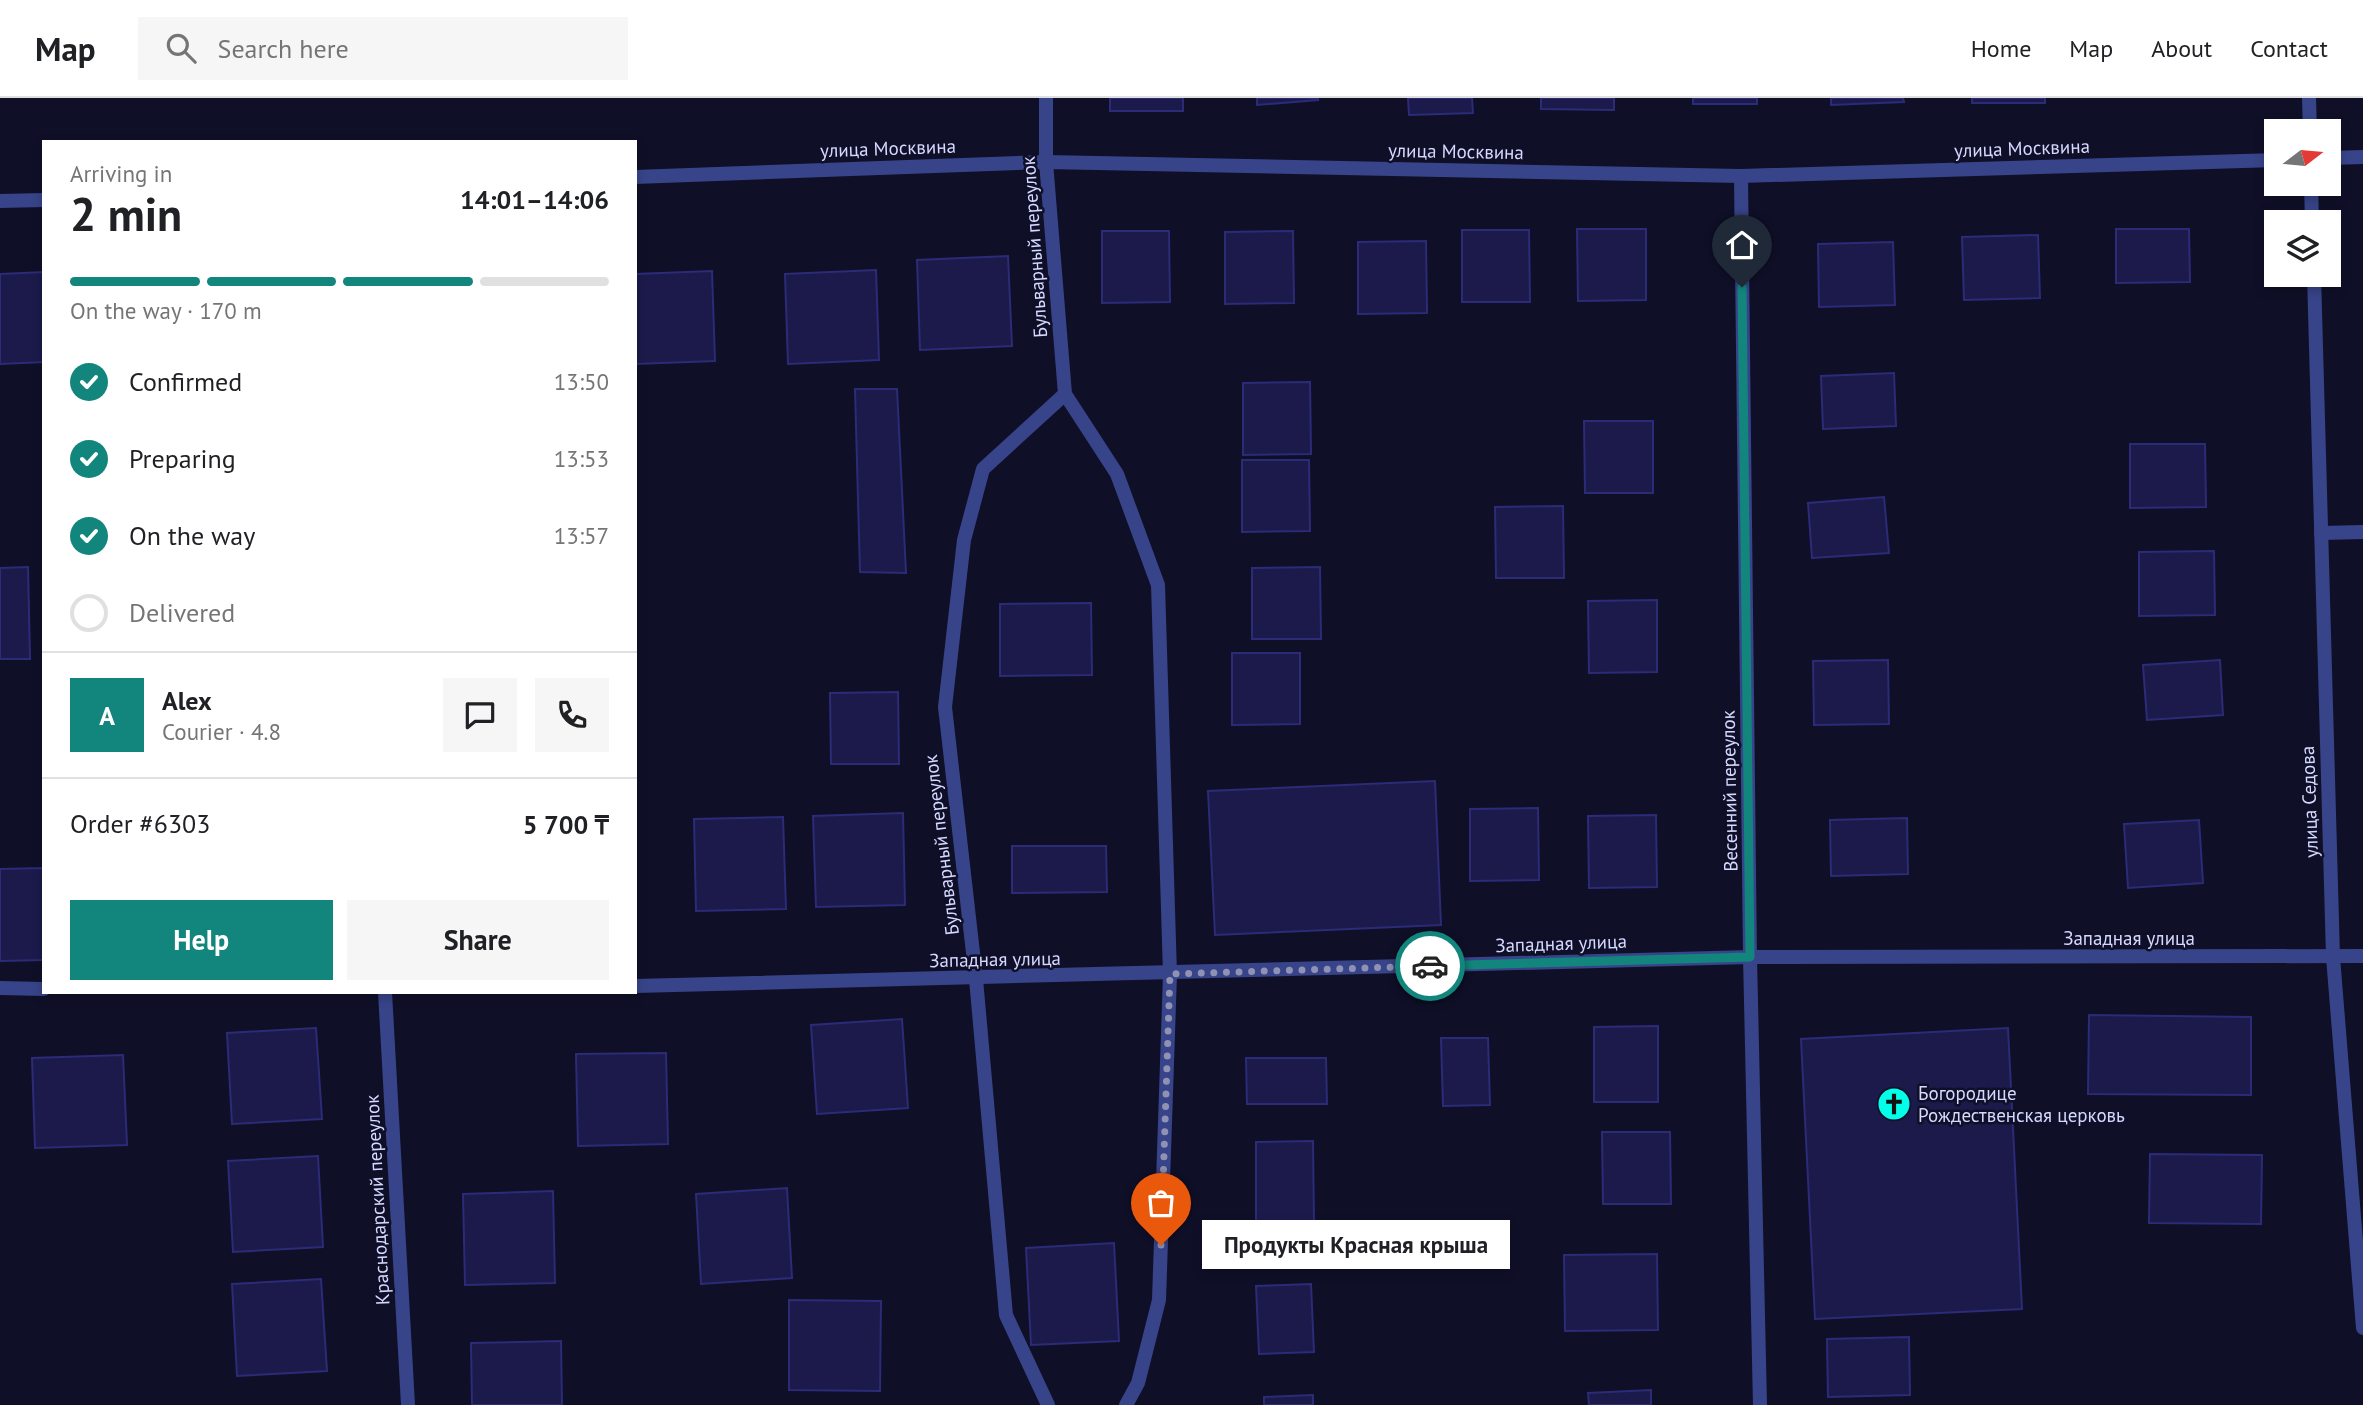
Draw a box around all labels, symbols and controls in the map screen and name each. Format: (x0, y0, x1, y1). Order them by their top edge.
search box (138, 17, 628, 80)
text: Map (35, 27, 96, 70)
icon: search (162, 29, 200, 67)
text: Search here (218, 32, 349, 65)
text: Home (1971, 33, 2031, 64)
text: Map (2069, 33, 2113, 64)
text: About (2151, 33, 2212, 64)
text: Contact (2250, 33, 2328, 64)
north arrow (2264, 119, 2342, 196)
map controls (2264, 119, 2341, 287)
street label: улица Москвина (820, 134, 956, 162)
street label: улица Москвина (1954, 134, 2090, 162)
street label: улица Москвина (1388, 138, 1524, 164)
street label: Бульварный переулок (1016, 156, 1052, 338)
text: Arriving in (70, 159, 172, 188)
text: 14:01–14:06 (460, 183, 609, 216)
text: 2 min (70, 184, 182, 244)
button: layers (2264, 210, 2341, 287)
pin (1712, 215, 1772, 287)
icon: home (1723, 226, 1761, 264)
text: On the way · 170 m (70, 296, 262, 325)
icon: check (70, 363, 108, 401)
text: Confirmed (129, 365, 242, 398)
text: 13:50 (554, 367, 609, 396)
icon: check (70, 440, 108, 478)
text: Preparing (129, 442, 236, 475)
text: 13:53 (554, 444, 609, 473)
icon: check (70, 517, 108, 555)
text: On the way (129, 519, 255, 552)
text: 13:57 (554, 521, 609, 550)
text: Delivered (129, 596, 235, 629)
button: chat (443, 678, 517, 752)
button: phone (535, 678, 609, 752)
text: Alex (162, 684, 212, 717)
text: A (99, 699, 115, 732)
street label: Весенний переулок (1716, 710, 1742, 872)
text: Courier · 4.8 (162, 717, 281, 746)
street label: улица Седова (2295, 746, 2323, 858)
street label: Бульварный переулок (918, 753, 964, 937)
text: Order #6303 (70, 807, 210, 840)
text: 5 700 ₸ (523, 808, 609, 841)
button: Help (70, 900, 333, 980)
button: Share (347, 900, 609, 980)
street label: Западная улица (2063, 926, 2195, 950)
street label: Западная улица (1495, 929, 1627, 957)
courier (1395, 931, 1465, 1001)
street label: Западная улица (929, 946, 1061, 972)
icon: car (1411, 947, 1449, 985)
place label: Богородице Рождественская церковь (1918, 1081, 2125, 1127)
church icon: Богородице Рождественская церковь (1875, 1085, 1913, 1123)
street label: Краснодарский переулок (360, 1094, 394, 1306)
pin (1131, 1173, 1191, 1245)
icon: bag (1142, 1184, 1180, 1222)
callout: Продукты Красная крыша (1203, 1220, 1511, 1270)
text: Продукты Красная крыша (1224, 1230, 1488, 1259)

